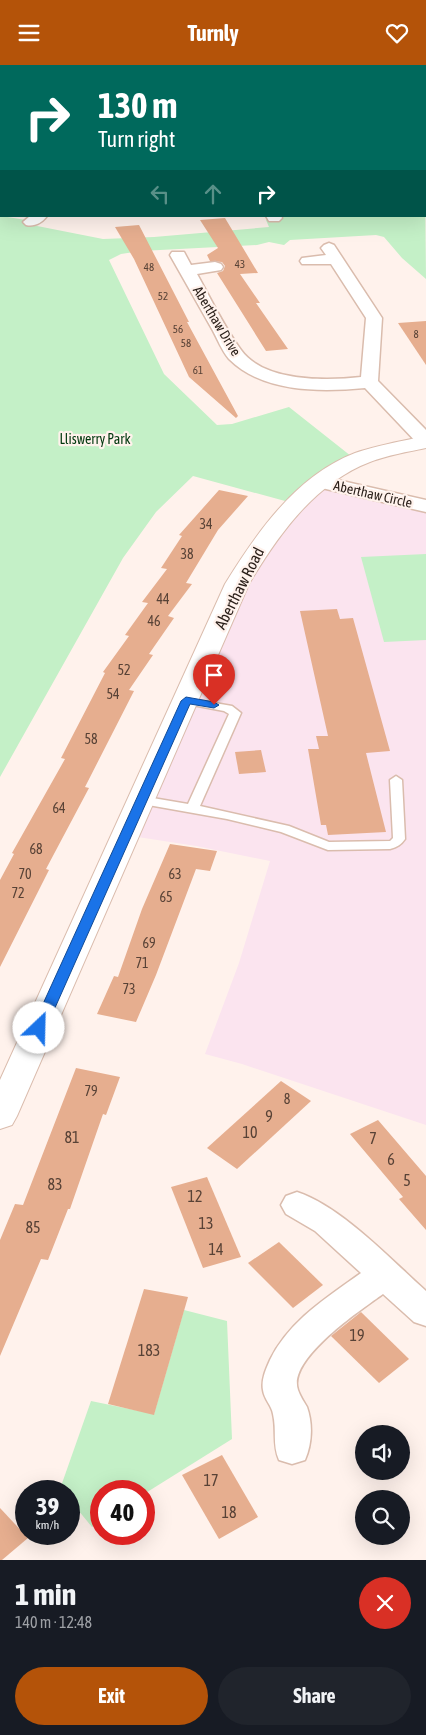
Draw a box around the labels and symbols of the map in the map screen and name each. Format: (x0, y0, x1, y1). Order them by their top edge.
house number: 43 (235, 258, 245, 270)
house number: 48 (144, 261, 154, 273)
street label: Aberthaw Drive (190, 283, 244, 359)
house number: 52 (158, 290, 168, 302)
house number: 56 (173, 323, 183, 335)
house number: 8 (413, 328, 419, 340)
house number: 58 (181, 337, 191, 349)
house number: 61 (193, 364, 203, 376)
park label: Lliswerry Park (59, 431, 131, 447)
street label: Aberthaw Circle (332, 477, 414, 511)
house number: 34 (199, 516, 213, 532)
street label: Aberthaw Road (211, 544, 267, 632)
house number: 38 (180, 546, 194, 562)
house number: 44 (156, 591, 170, 607)
house number: 46 (147, 613, 161, 629)
pin (193, 654, 235, 705)
house number: 52 (117, 662, 131, 678)
house number: 54 (106, 686, 120, 702)
house number: 58 (84, 731, 98, 747)
house number: 64 (52, 800, 66, 816)
house number: 68 (29, 841, 43, 857)
house number: 70 (18, 866, 32, 882)
house number: 63 (168, 866, 182, 882)
house number: 72 (11, 885, 25, 901)
house number: 65 (159, 889, 173, 905)
house number: 69 (142, 935, 156, 951)
house number: 71 (135, 955, 149, 971)
house number: 73 (122, 981, 136, 997)
position arrow (12, 1001, 64, 1053)
house number: 79 (84, 1083, 98, 1099)
house number: 8 (284, 1091, 291, 1107)
house number: 9 (265, 1107, 273, 1125)
house number: 10 (242, 1123, 258, 1141)
house number: 81 (64, 1128, 80, 1146)
house number: 7 (369, 1129, 377, 1147)
house number: 6 (387, 1150, 395, 1168)
house number: 5 (403, 1171, 411, 1189)
house number: 83 (47, 1175, 63, 1193)
house number: 12 (187, 1187, 203, 1205)
house number: 13 (198, 1214, 214, 1232)
house number: 85 (25, 1218, 41, 1236)
house number: 14 (208, 1240, 224, 1258)
house number: 19 (349, 1326, 365, 1344)
house number: 183 (138, 1341, 160, 1359)
house number: 17 (203, 1471, 219, 1489)
speed limit sign: 40 (90, 1480, 155, 1545)
house number: 18 (221, 1503, 237, 1521)

